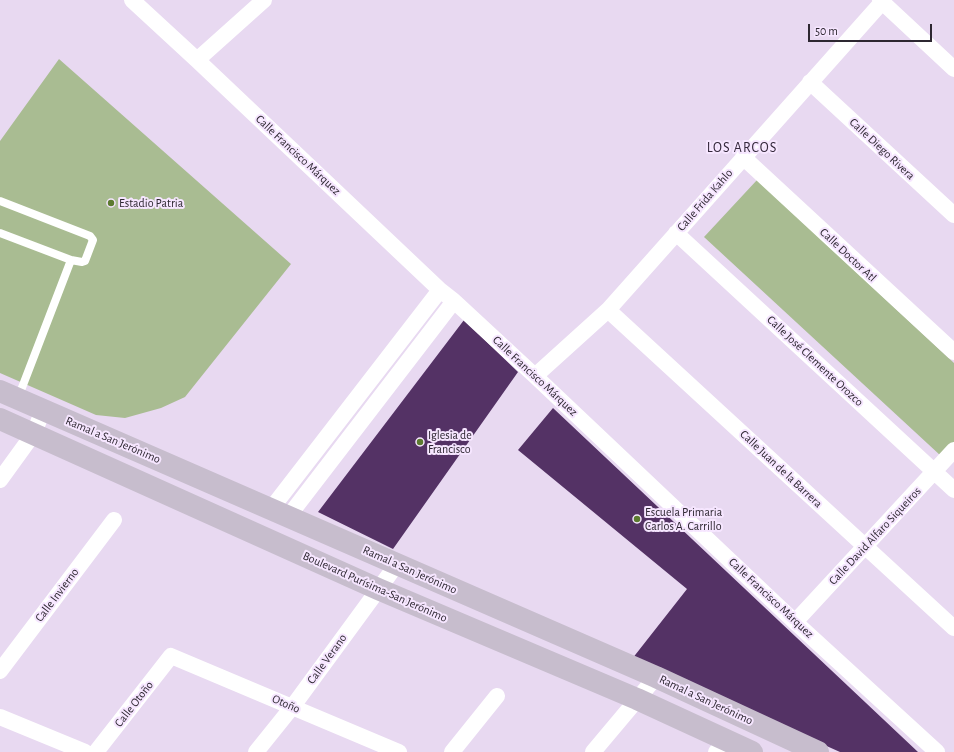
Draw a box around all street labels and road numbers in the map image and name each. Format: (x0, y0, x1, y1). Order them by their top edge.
street label: Calle Francisco Márquez (252, 112, 344, 198)
street label: Calle Diego Rivera (846, 115, 918, 183)
street label: Calle Frida Kahlo (674, 166, 736, 234)
street label: Calle Doctor Atl (817, 225, 879, 285)
street label: Calle José Clemente Orozco (764, 313, 866, 409)
street label: Calle Francisco Márquez (489, 333, 581, 419)
street label: Ramal a San Jerónimo (63, 414, 163, 466)
street label: Calle Juan de la Barrera (737, 427, 825, 511)
street label: Calle David Alfaro Siqueiros (826, 484, 924, 588)
street label: Ramal a San Jerónimo (361, 543, 459, 597)
street label: Boulevard Purísima-San Jerónimo (301, 549, 449, 625)
street label: Calle Francisco Márquez (725, 555, 817, 641)
street label: Calle Invierno (32, 565, 82, 625)
street label: Calle Verano (304, 631, 350, 687)
street label: Ramal a San Jerónimo (657, 672, 755, 728)
street label: Calle Otoño (112, 678, 156, 730)
street label: Otoño (270, 692, 302, 716)

